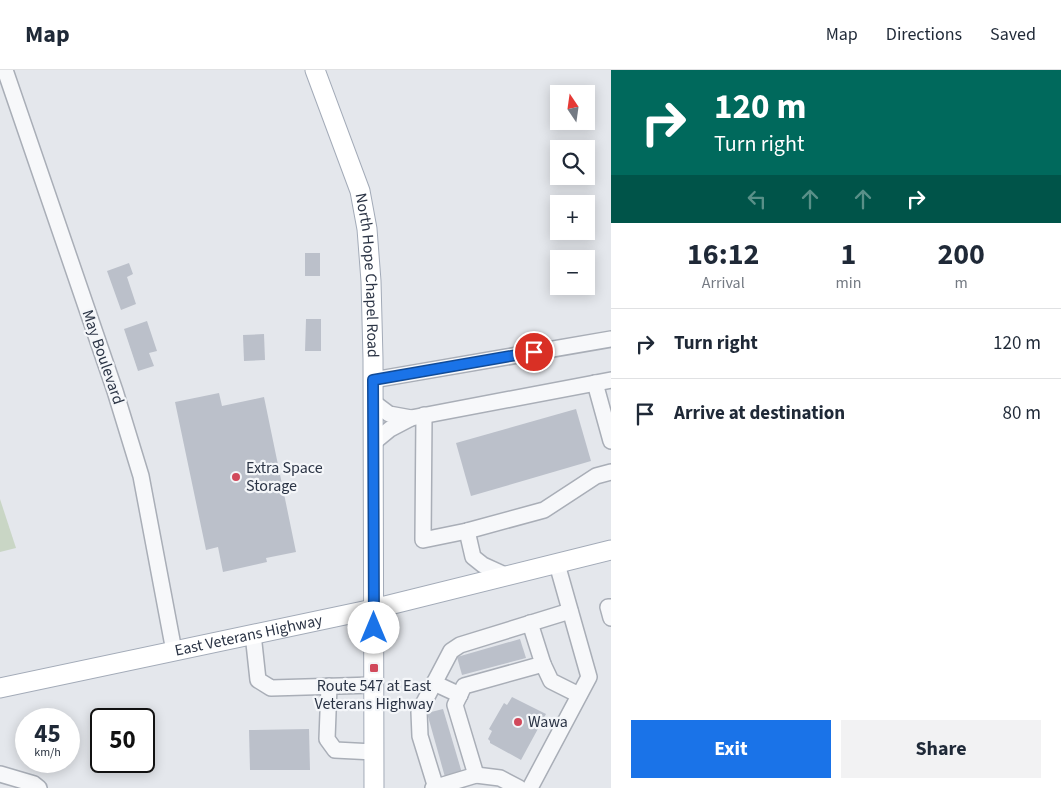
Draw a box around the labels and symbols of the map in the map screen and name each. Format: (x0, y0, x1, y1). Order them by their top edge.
north arrow (550, 85, 595, 130)
street label: North Hope Chapel Road (350, 191, 384, 358)
street label: May Boulevard (77, 307, 129, 407)
pin (513, 331, 555, 373)
place label: Extra Space Storage (246, 457, 323, 497)
marker: Extra Space Storage (230, 471, 242, 483)
position arrow (347, 601, 399, 653)
street label: East Veterans Highway (173, 609, 325, 662)
marker: Route 547 at East Veterans Highway (368, 662, 380, 674)
place label: Route 547 at East Veterans Highway (315, 675, 434, 715)
speed limit sign: 50 (90, 708, 155, 773)
place label: Wawa (528, 711, 568, 733)
marker: Wawa (512, 716, 524, 728)

